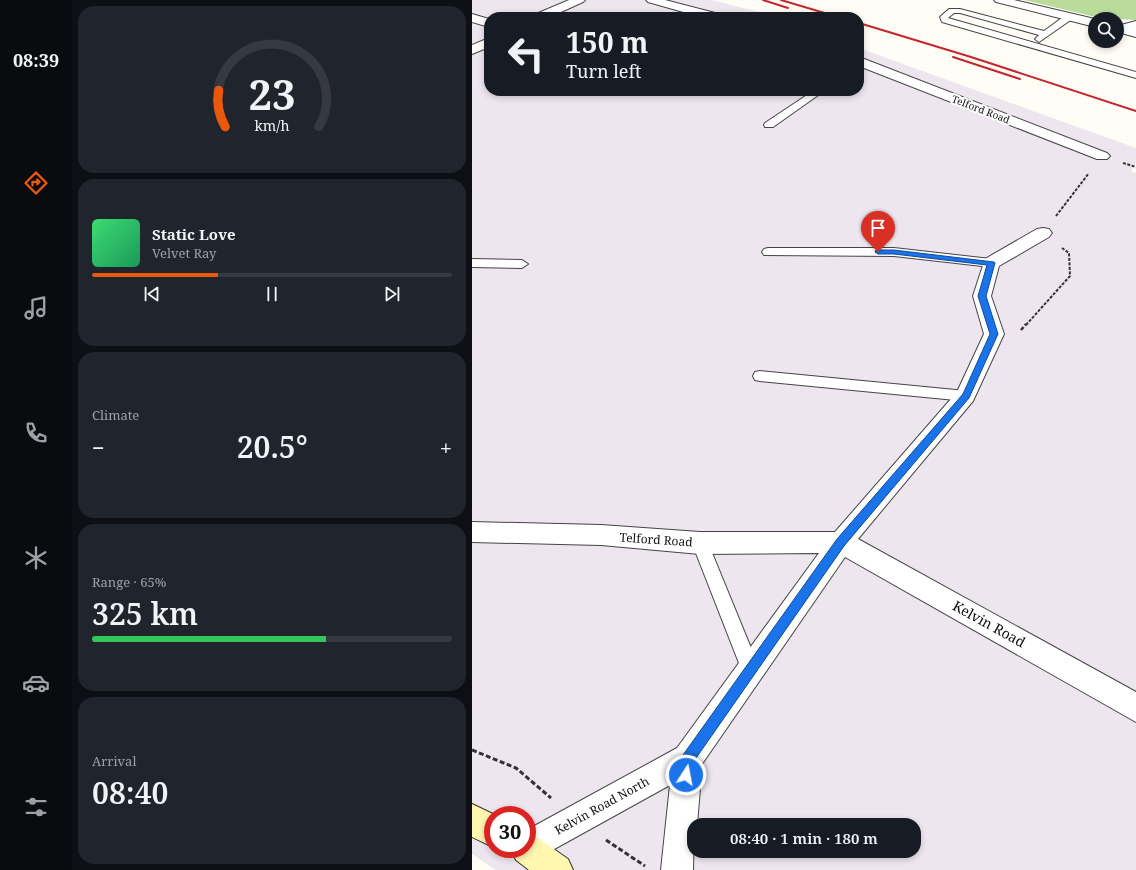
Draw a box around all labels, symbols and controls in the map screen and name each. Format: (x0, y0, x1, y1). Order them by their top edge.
map controls (1088, 12, 1124, 48)
button: search (1088, 12, 1124, 48)
text: 150 m (566, 23, 648, 61)
icon: left (500, 28, 552, 80)
text: 08:39 (13, 48, 59, 72)
text: Turn left (566, 59, 641, 83)
text: 23 (248, 66, 296, 122)
street label: Telford Road (950, 92, 1012, 126)
text: km/h (254, 116, 290, 135)
icon: directions (22, 169, 50, 197)
pin (861, 211, 895, 252)
icon: arrive (867, 217, 889, 239)
text: Static Love (152, 224, 236, 244)
text: Velvet Ray (152, 244, 216, 262)
icon: previous (141, 283, 163, 305)
icon: pause (261, 283, 283, 305)
icon: next (381, 283, 403, 305)
icon: music (22, 294, 50, 322)
text: Climate (92, 406, 139, 424)
icon: phone (22, 419, 50, 447)
text: 20.5° (237, 426, 308, 467)
text: − (92, 432, 105, 462)
text: + (440, 432, 452, 462)
street label: Telford Road (619, 528, 694, 551)
icon: climate (22, 544, 50, 572)
text: Range · 65% (92, 573, 166, 591)
text: 325 km (92, 593, 198, 634)
street label: Kelvin Road (949, 596, 1029, 652)
icon: car (22, 669, 50, 697)
text: Arrival (92, 752, 136, 770)
position arrow (665, 754, 707, 796)
text: 08:40 (92, 772, 168, 813)
street label: Kelvin Road North (551, 772, 652, 839)
icon: filters (22, 793, 50, 821)
speed limit sign: 30 (484, 806, 536, 858)
text: 08:40 · 1 min · 180 m (730, 828, 878, 848)

